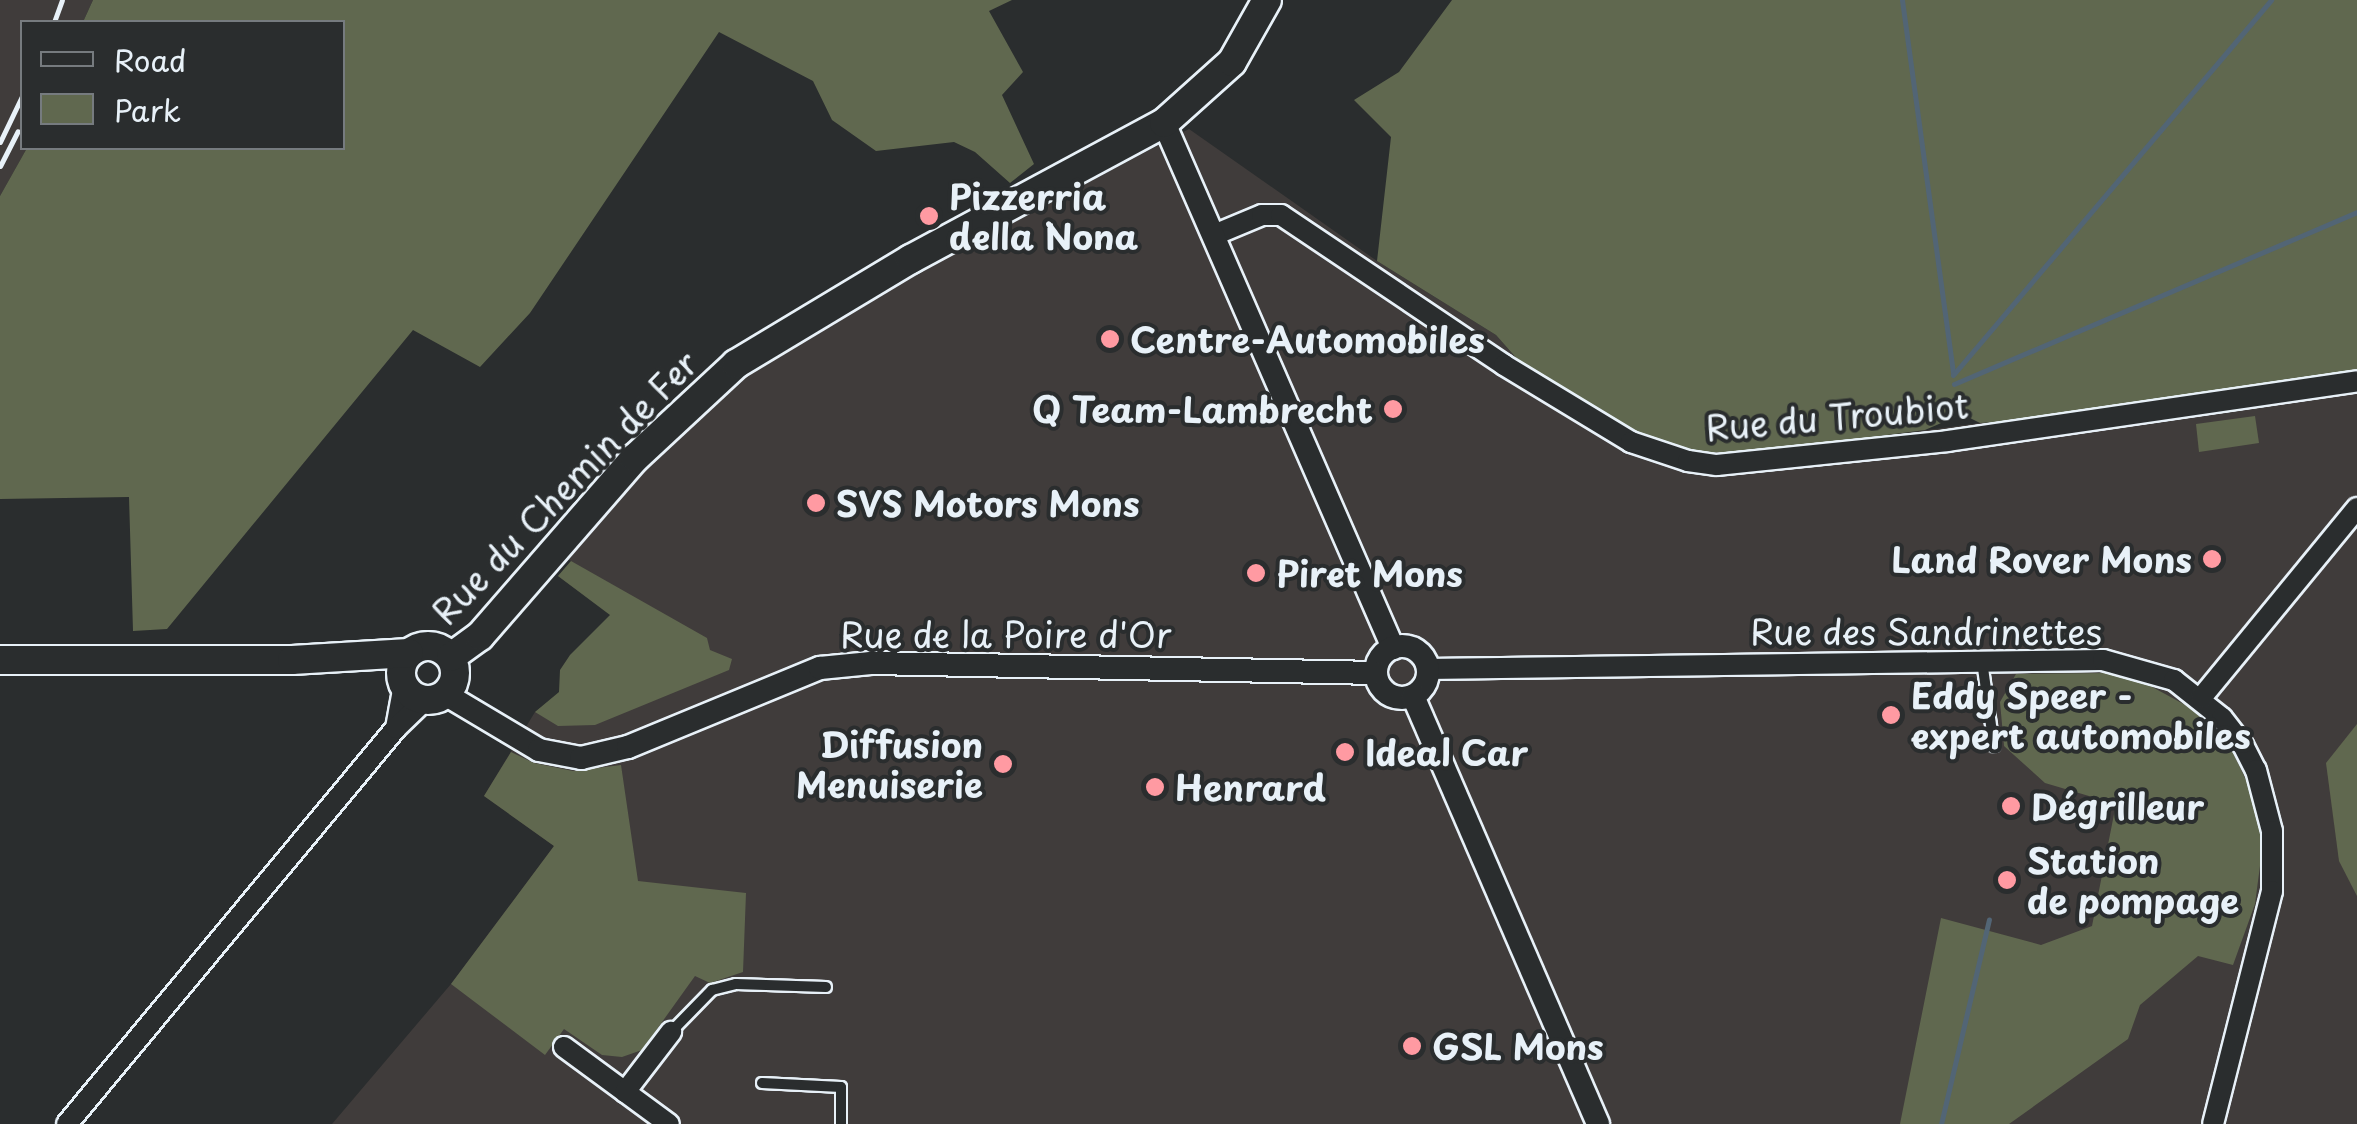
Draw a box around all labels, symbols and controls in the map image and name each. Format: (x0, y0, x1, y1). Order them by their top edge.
legend (20, 20, 345, 150)
text: Road (114, 37, 187, 82)
text: Park (114, 87, 181, 132)
place label: Pizzerria della Nona (949, 175, 1139, 257)
marker: Pizzerria della Nona (918, 205, 940, 227)
place label: Centre-Automobiles (1130, 318, 1485, 360)
marker: Centre-Automobiles (1099, 328, 1121, 350)
street label: Rue du Chemin de Fer (421, 340, 707, 634)
street label: Rue du Troubiot (1701, 383, 1973, 449)
place label: Q Team-Lambrecht (1032, 388, 1373, 430)
marker: Q Team-Lambrecht (1382, 398, 1404, 420)
place label: SVS Motors Mons (836, 482, 1142, 524)
marker: SVS Motors Mons (805, 492, 827, 514)
place label: Land Rover Mons (1892, 538, 2192, 580)
marker: Land Rover Mons (2201, 548, 2223, 570)
place label: Piret Mons (1276, 552, 1465, 594)
marker: Piret Mons (1245, 562, 1267, 584)
street label: Rue des Sandrinettes (1747, 610, 2105, 652)
street label: Rue de la Poire d'Or (837, 613, 1175, 655)
place label: Eddy Speer - expert automobiles (1911, 674, 2251, 756)
marker: Eddy Speer - expert automobiles (1880, 704, 1902, 726)
place label: Diffusion Menuiserie (796, 723, 983, 805)
place label: Ideal Car (1365, 731, 1528, 773)
marker: Ideal Car (1334, 741, 1356, 763)
marker: Diffusion Menuiserie (992, 753, 1014, 775)
place label: Henrard (1175, 766, 1326, 808)
marker: Henrard (1144, 776, 1166, 798)
place label: Dégrilleur (2031, 785, 2204, 827)
marker: Dégrilleur (2000, 795, 2022, 817)
place label: Station de pompage (2027, 839, 2240, 921)
marker: Station de pompage (1996, 869, 2018, 891)
place label: GSL Mons (1432, 1025, 1605, 1067)
marker: GSL Mons (1401, 1035, 1423, 1057)

